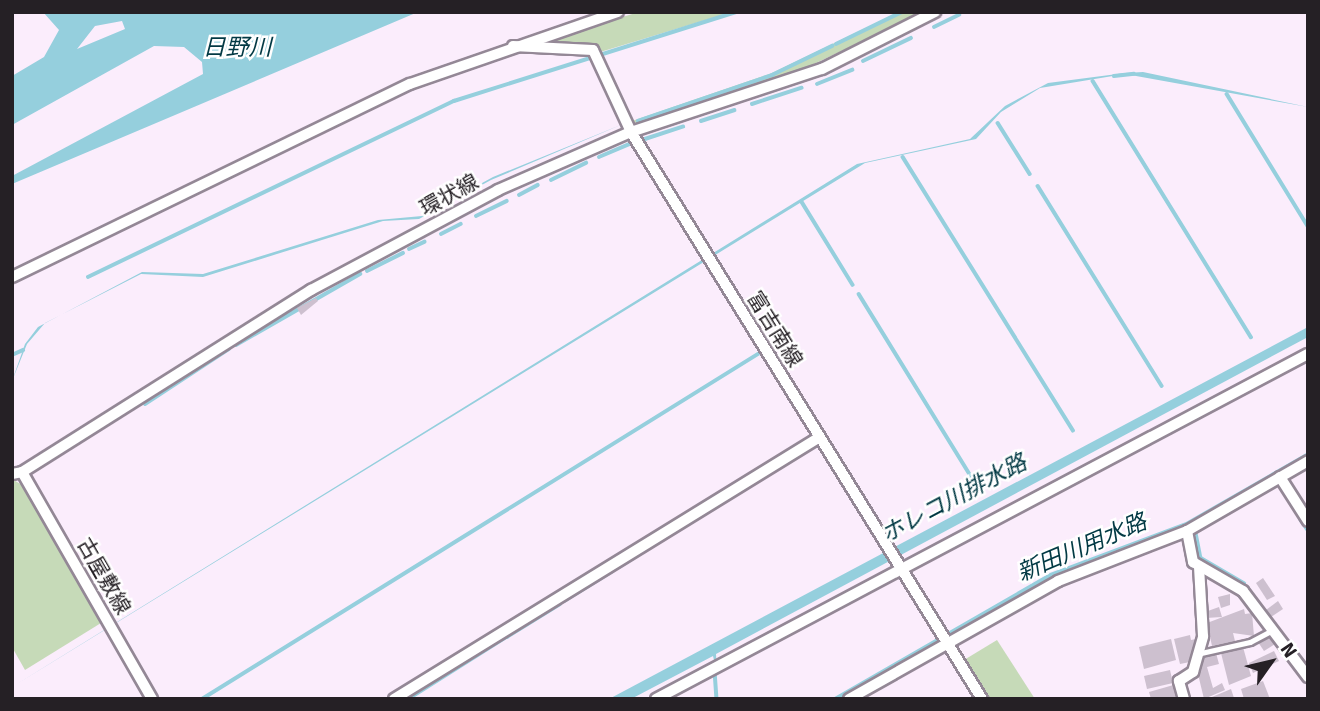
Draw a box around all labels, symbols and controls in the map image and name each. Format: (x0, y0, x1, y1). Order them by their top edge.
water label: 日野川 (203, 34, 271, 62)
street label: 環状線 (415, 169, 483, 221)
street label: 富吉南線 (742, 287, 808, 371)
water label: ホレコ川排水路 (876, 449, 1032, 549)
water label: 新田川用水路 (1013, 508, 1151, 588)
street label: 古屋敷線 (72, 533, 136, 619)
north arrow (1236, 627, 1306, 697)
text: N (1275, 638, 1302, 662)

